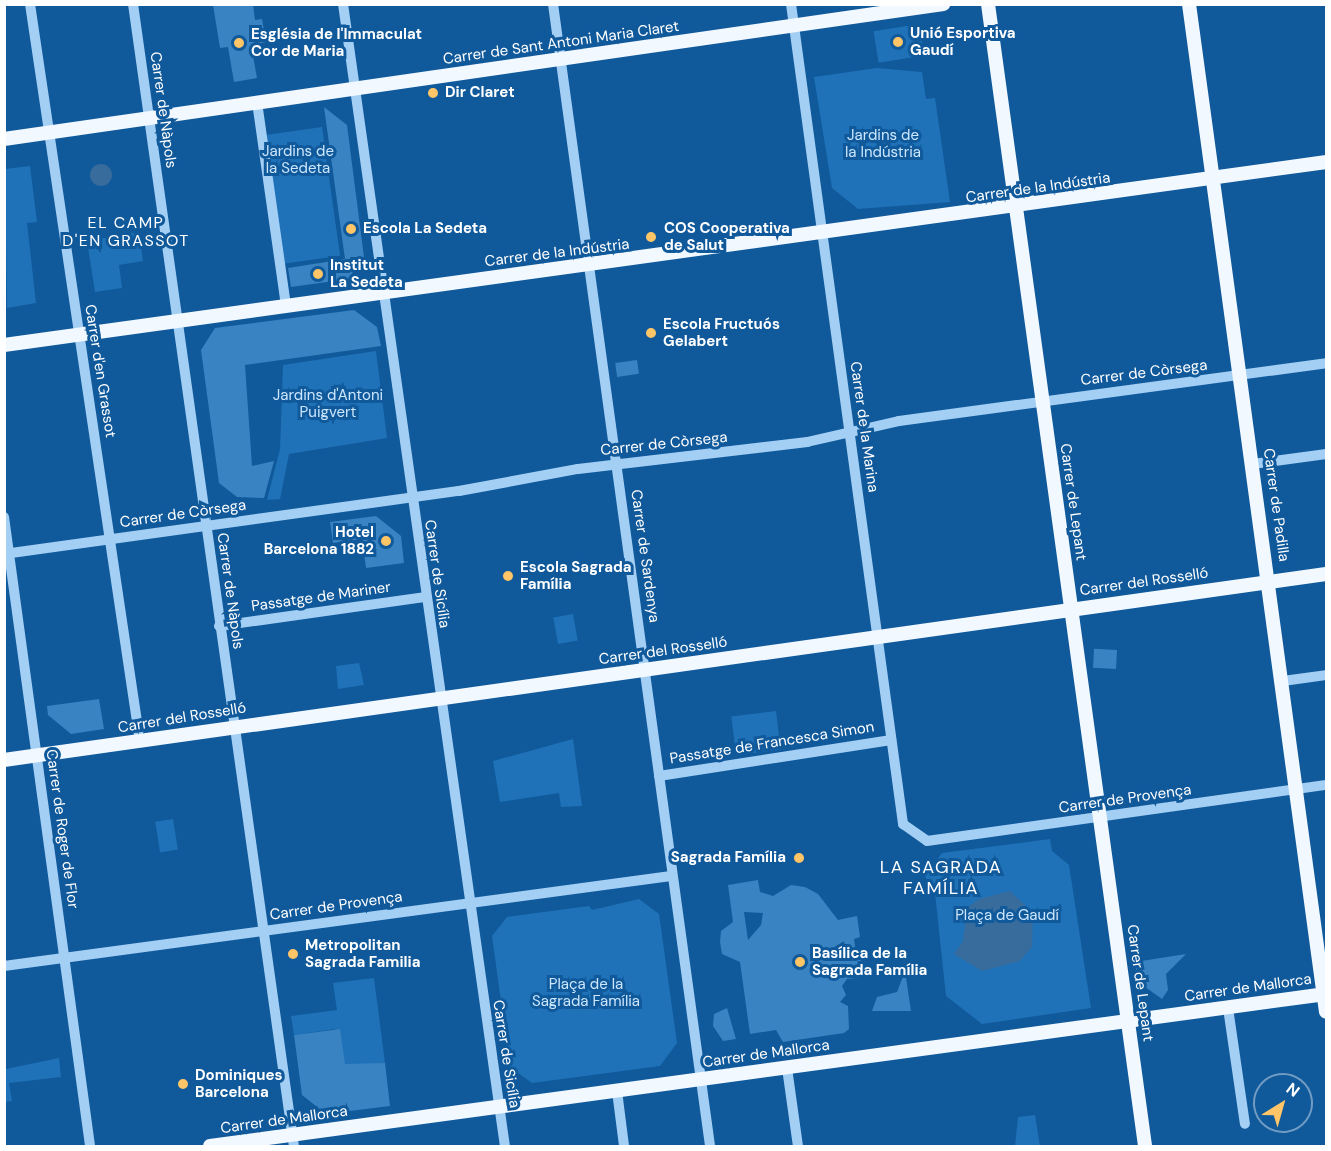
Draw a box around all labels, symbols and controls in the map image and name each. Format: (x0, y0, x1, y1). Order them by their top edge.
street label: Carrer de Sant Antoni Maria Claret (442, 18, 680, 68)
place label: Unió Esportiva Gaudí (910, 24, 1016, 59)
place label: Església de l'Immaculat Cor de Maria (251, 25, 422, 60)
marker: Unió Esportiva Gaudí (891, 35, 905, 49)
marker: Església de l'Immaculat Cor de Maria (232, 36, 246, 50)
street label: Carrer de Nàpols (146, 51, 180, 169)
place label: Dir Claret (445, 84, 515, 102)
marker: Dir Claret (426, 86, 440, 100)
park label: Jardins de la Indústria (845, 126, 921, 161)
park label: Jardins de la Sedeta (262, 142, 334, 177)
street label: Carrer de la Indústria (965, 169, 1111, 207)
district label: EL CAMP D'EN GRASSOT (62, 213, 190, 251)
place label: COS Cooperativa de Salut (664, 219, 790, 254)
place label: Escola La Sedeta (363, 220, 487, 238)
marker: Escola La Sedeta (344, 222, 358, 236)
marker: COS Cooperativa de Salut (642, 228, 660, 246)
street label: Carrer de la Indústria (484, 235, 630, 271)
place label: Institut La Sedeta (330, 256, 403, 291)
marker: Institut La Sedeta (311, 267, 325, 281)
street label: Carrer d'en Grassot (81, 303, 119, 439)
place label: Escola Fructuós Gelabert (663, 315, 780, 350)
marker: Escola Fructuós Gelabert (644, 326, 658, 340)
street label: Carrer de Còrsega (1080, 356, 1208, 390)
street label: Carrer de la Marina (846, 360, 882, 494)
park label: Jardins d'Antoni Puigvert (273, 386, 383, 421)
street label: Carrer de Còrsega (600, 428, 728, 460)
street label: Carrer de Lepant (1056, 442, 1090, 562)
street label: Carrer de Padilla (1259, 447, 1293, 563)
street label: Carrer de Sardenya (627, 488, 663, 624)
street label: Carrer de Còrsega (119, 496, 247, 532)
street label: Carrer de Sicília (421, 519, 453, 629)
place label: Hotel Barcelona 1882 (264, 523, 374, 558)
street label: Carrer de Nàpols (213, 532, 247, 650)
marker: Hotel Barcelona 1882 (379, 534, 393, 548)
place label: Escola Sagrada Família (520, 558, 632, 593)
street label: Carrer del Rosselló (1079, 564, 1209, 600)
marker: Escola Sagrada Família (501, 569, 515, 583)
street label: Passatge de Mariner (250, 578, 392, 616)
street label: Carrer del Rosselló (598, 633, 728, 669)
street label: Carrer del Rosselló (117, 699, 247, 737)
street label: Passatge de Francesca Simon (668, 718, 876, 768)
street label: Carrer de Roger de Flor (42, 748, 82, 910)
street label: Carrer de Provença (1058, 781, 1192, 817)
place label: Sagrada Família (671, 849, 786, 867)
marker: Sagrada Família (790, 849, 808, 867)
district label: LA SAGRADA FAMÍLIA (880, 857, 1002, 900)
street label: Carrer de Provença (269, 888, 403, 924)
park label: Plaça de Gaudí (955, 907, 1059, 925)
street label: Carrer de Lepant (1123, 923, 1157, 1043)
place label: Metropolitan Sagrada Familia (305, 936, 420, 971)
place label: Basílica de la Sagrada Família (812, 944, 927, 979)
marker: Metropolitan Sagrada Familia (286, 947, 300, 961)
marker: Basílica de la Sagrada Família (793, 955, 807, 969)
street label: Carrer de Mallorca (1183, 970, 1313, 1006)
park label: Plaça de la Sagrada Família (532, 975, 640, 1010)
street label: Carrer de Sicília (489, 999, 523, 1109)
street label: Carrer de Mallorca (701, 1036, 831, 1072)
place label: Dominiques Barcelona (195, 1066, 282, 1101)
north arrow (1253, 1073, 1313, 1133)
marker: Dominiques Barcelona (176, 1077, 190, 1091)
text: N (1282, 1078, 1304, 1102)
street label: Carrer de Mallorca (219, 1102, 349, 1138)

